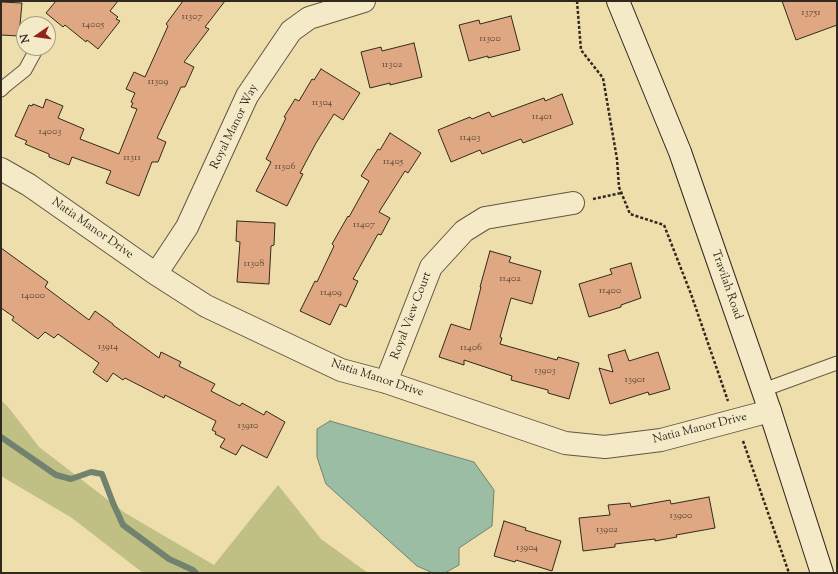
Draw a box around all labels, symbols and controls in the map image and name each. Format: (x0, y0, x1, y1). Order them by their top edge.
house number: 13751 (801, 7, 821, 19)
house number: 11307 (181, 11, 203, 23)
north arrow (16, 16, 56, 56)
house number: 14005 (82, 19, 104, 31)
text: N (16, 32, 34, 45)
house number: 11300 (479, 33, 501, 45)
house number: 11302 (382, 59, 402, 71)
house number: 11309 (148, 76, 168, 88)
street label: Royal Manor Way (208, 82, 262, 172)
house number: 11304 (312, 97, 332, 109)
house number: 11401 (532, 111, 552, 123)
house number: 14003 (39, 126, 61, 138)
house number: 11403 (459, 132, 481, 144)
house number: 11311 (123, 152, 141, 164)
house number: 11405 (383, 156, 403, 168)
house number: 11306 (274, 161, 296, 173)
street label: Natia Manor Drive (48, 195, 136, 263)
house number: 11407 (353, 219, 375, 231)
street label: Travilah Road (707, 248, 745, 322)
house number: 11308 (243, 258, 265, 270)
street label: Royal View Court (389, 270, 435, 362)
house number: 11402 (499, 273, 521, 285)
house number: 11400 (599, 285, 621, 297)
house number: 11409 (320, 287, 342, 299)
house number: 14000 (21, 290, 45, 302)
house number: 13914 (98, 341, 118, 353)
house number: 11406 (460, 342, 482, 354)
street label: Natia Manor Drive (329, 357, 425, 401)
house number: 13903 (534, 365, 556, 377)
house number: 13901 (625, 374, 645, 386)
street label: Natia Manor Drive (651, 410, 749, 448)
house number: 13910 (238, 420, 258, 432)
house number: 13900 (670, 510, 692, 522)
house number: 13902 (596, 524, 618, 536)
house number: 13904 (516, 542, 538, 554)

